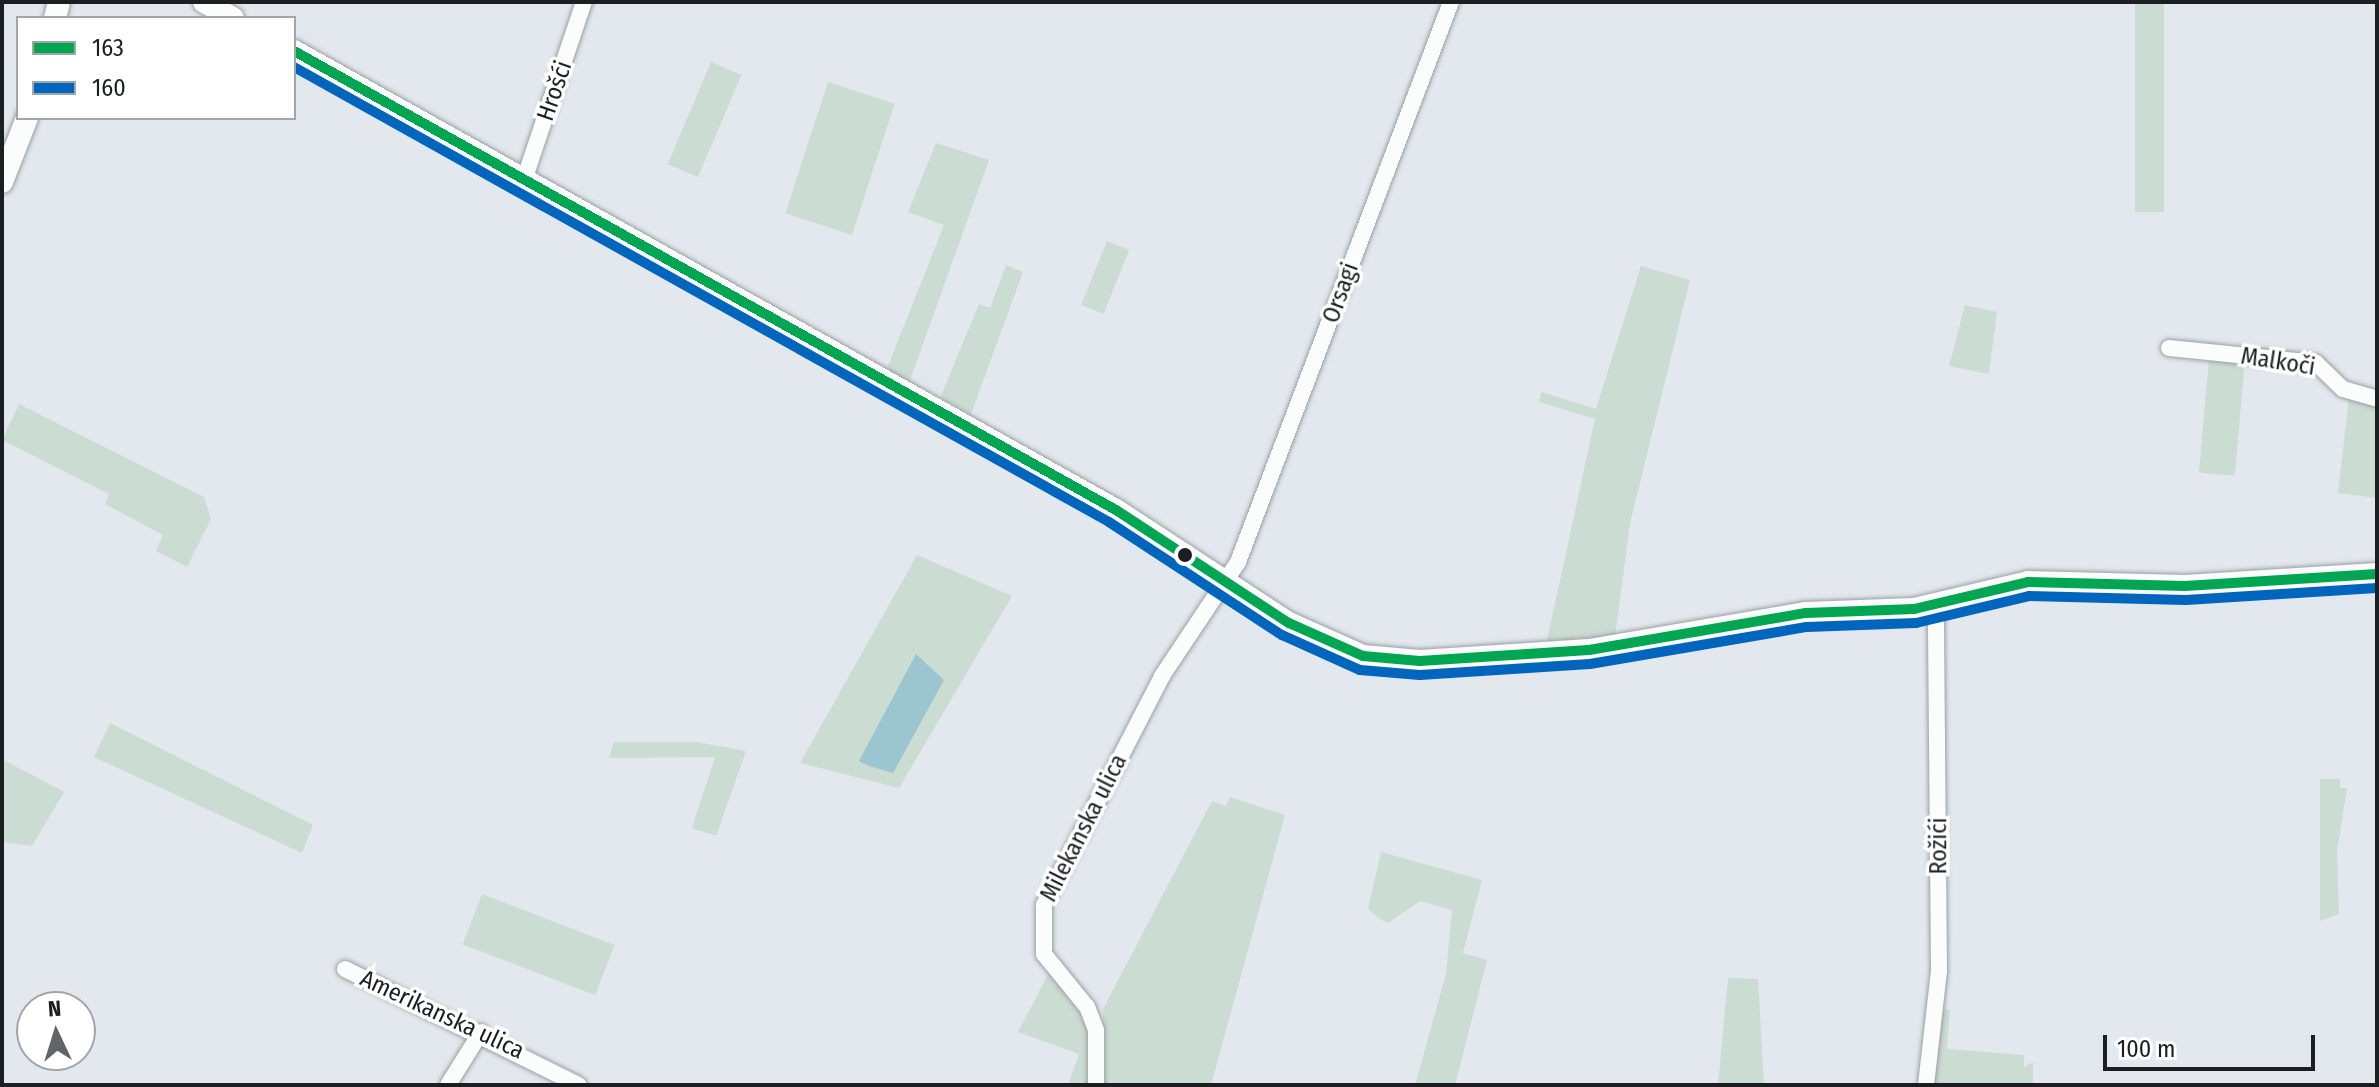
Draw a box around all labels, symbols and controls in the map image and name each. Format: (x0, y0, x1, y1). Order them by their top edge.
legend (16, 16, 296, 120)
text: 163 (92, 34, 124, 62)
street label: Hrošći (531, 57, 579, 125)
text: 160 (92, 74, 126, 102)
street label: Orsagi (1317, 259, 1365, 327)
street label: Malkoči (2239, 342, 2317, 382)
unlabelled marker (1177, 547, 1193, 563)
street label: Milekanska ulica (1034, 749, 1134, 907)
street label: Rožići (1925, 817, 1953, 875)
street label: Amerikanska ulica (355, 964, 529, 1066)
north arrow (16, 991, 96, 1071)
text: N (47, 995, 62, 1022)
scale bar (2107, 1019, 2319, 1069)
text: 100 m (2117, 1035, 2175, 1063)

